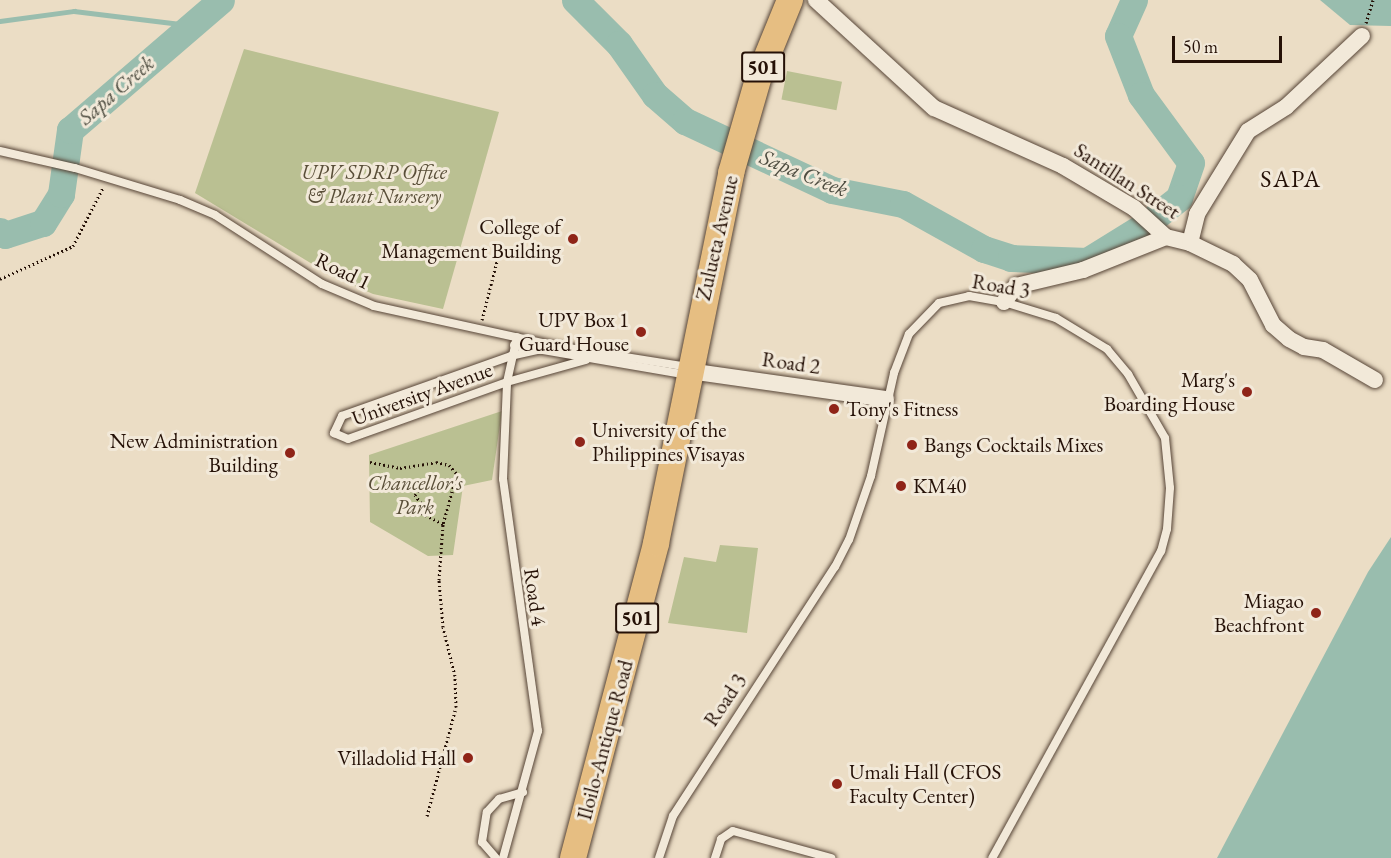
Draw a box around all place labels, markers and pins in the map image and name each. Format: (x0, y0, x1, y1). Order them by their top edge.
place label: College of Management Building (381, 214, 561, 264)
marker: College of Management Building (566, 232, 580, 246)
place label: UPV Box 1 Guard House (519, 307, 629, 357)
marker: UPV Box 1 Guard House (634, 325, 648, 339)
place label: Marg's Boarding House (1104, 367, 1235, 417)
marker: Marg's Boarding House (1240, 385, 1254, 399)
place label: Tony's Fitness (846, 396, 958, 422)
marker: Tony's Fitness (827, 402, 841, 416)
place label: University of the Philippines Visayas (592, 417, 745, 467)
place label: New Administration Building (110, 428, 278, 478)
place label: Bangs Cocktails Mixes (924, 432, 1103, 458)
marker: University of the Philippines Visayas (573, 435, 587, 449)
marker: Bangs Cocktails Mixes (905, 438, 919, 452)
marker: New Administration Building (283, 446, 297, 460)
place label: KM40 (913, 473, 966, 499)
marker: KM40 (894, 479, 908, 493)
place label: Miagao Beachfront (1214, 588, 1304, 638)
marker: Miagao Beachfront (1309, 606, 1323, 620)
place label: Villadolid Hall (338, 745, 456, 771)
marker: Villadolid Hall (461, 751, 475, 765)
place label: Umali Hall (CFOS Faculty Center) (849, 759, 1001, 809)
marker: Umali Hall (CFOS Faculty Center) (830, 777, 844, 791)

